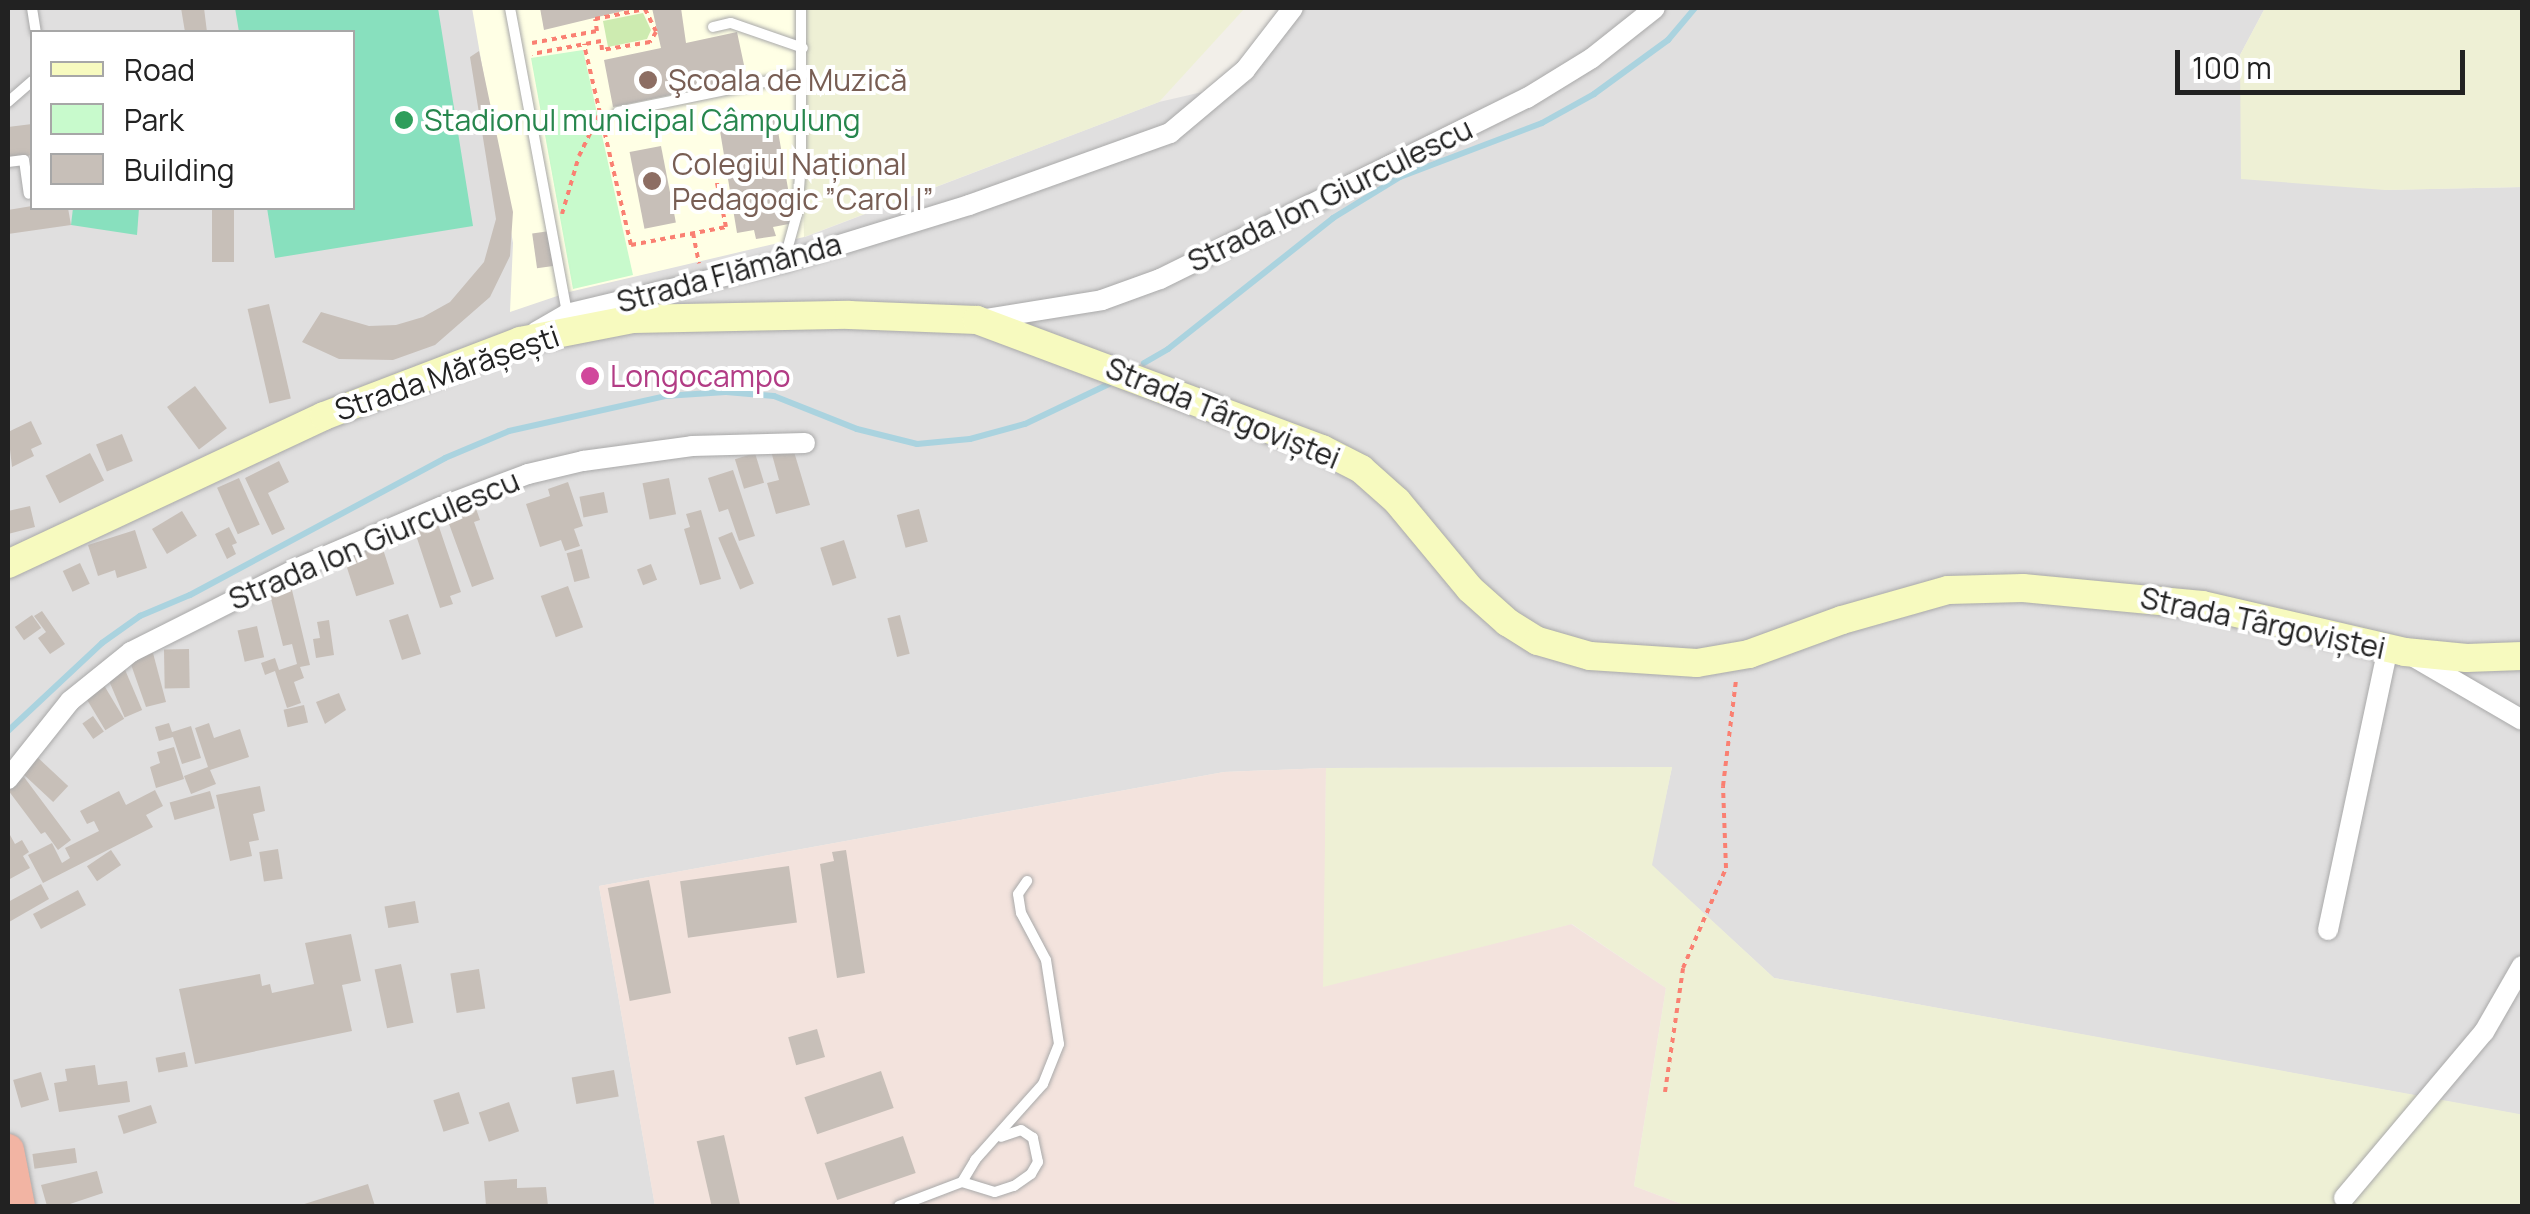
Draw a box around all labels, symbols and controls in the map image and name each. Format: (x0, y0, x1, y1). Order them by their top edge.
legend (30, 30, 355, 210)
scale bar (2180, 30, 2470, 92)
text: 100 m (2192, 47, 2272, 88)
text: Road (124, 49, 195, 90)
place label: Şcoala de Muzică (668, 62, 907, 98)
marker: Şcoala de Muzică (637, 69, 659, 91)
text: Park (124, 99, 184, 140)
place label: Stadionul municipal Câmpulung (424, 102, 861, 138)
marker: Stadionul municipal Câmpulung (393, 109, 415, 131)
street label: Strada Ion Giurculescu (1182, 110, 1478, 280)
place label: Colegiul Național Pedagogic ”Carol I” (672, 146, 934, 216)
text: Building (124, 149, 235, 190)
marker: Colegiul Național Pedagogic ”Carol I” (641, 170, 663, 192)
street label: Strada Flămânda (613, 226, 845, 320)
street label: Strada Mărășești (330, 318, 564, 428)
street label: Strada Târgoviștei (1101, 350, 1345, 476)
place label: Longocampo (610, 358, 790, 394)
marker: Longocampo (579, 365, 601, 387)
street label: Strada Ion Giurculescu (223, 462, 525, 618)
street label: Strada Târgoviștei (2137, 579, 2389, 667)

